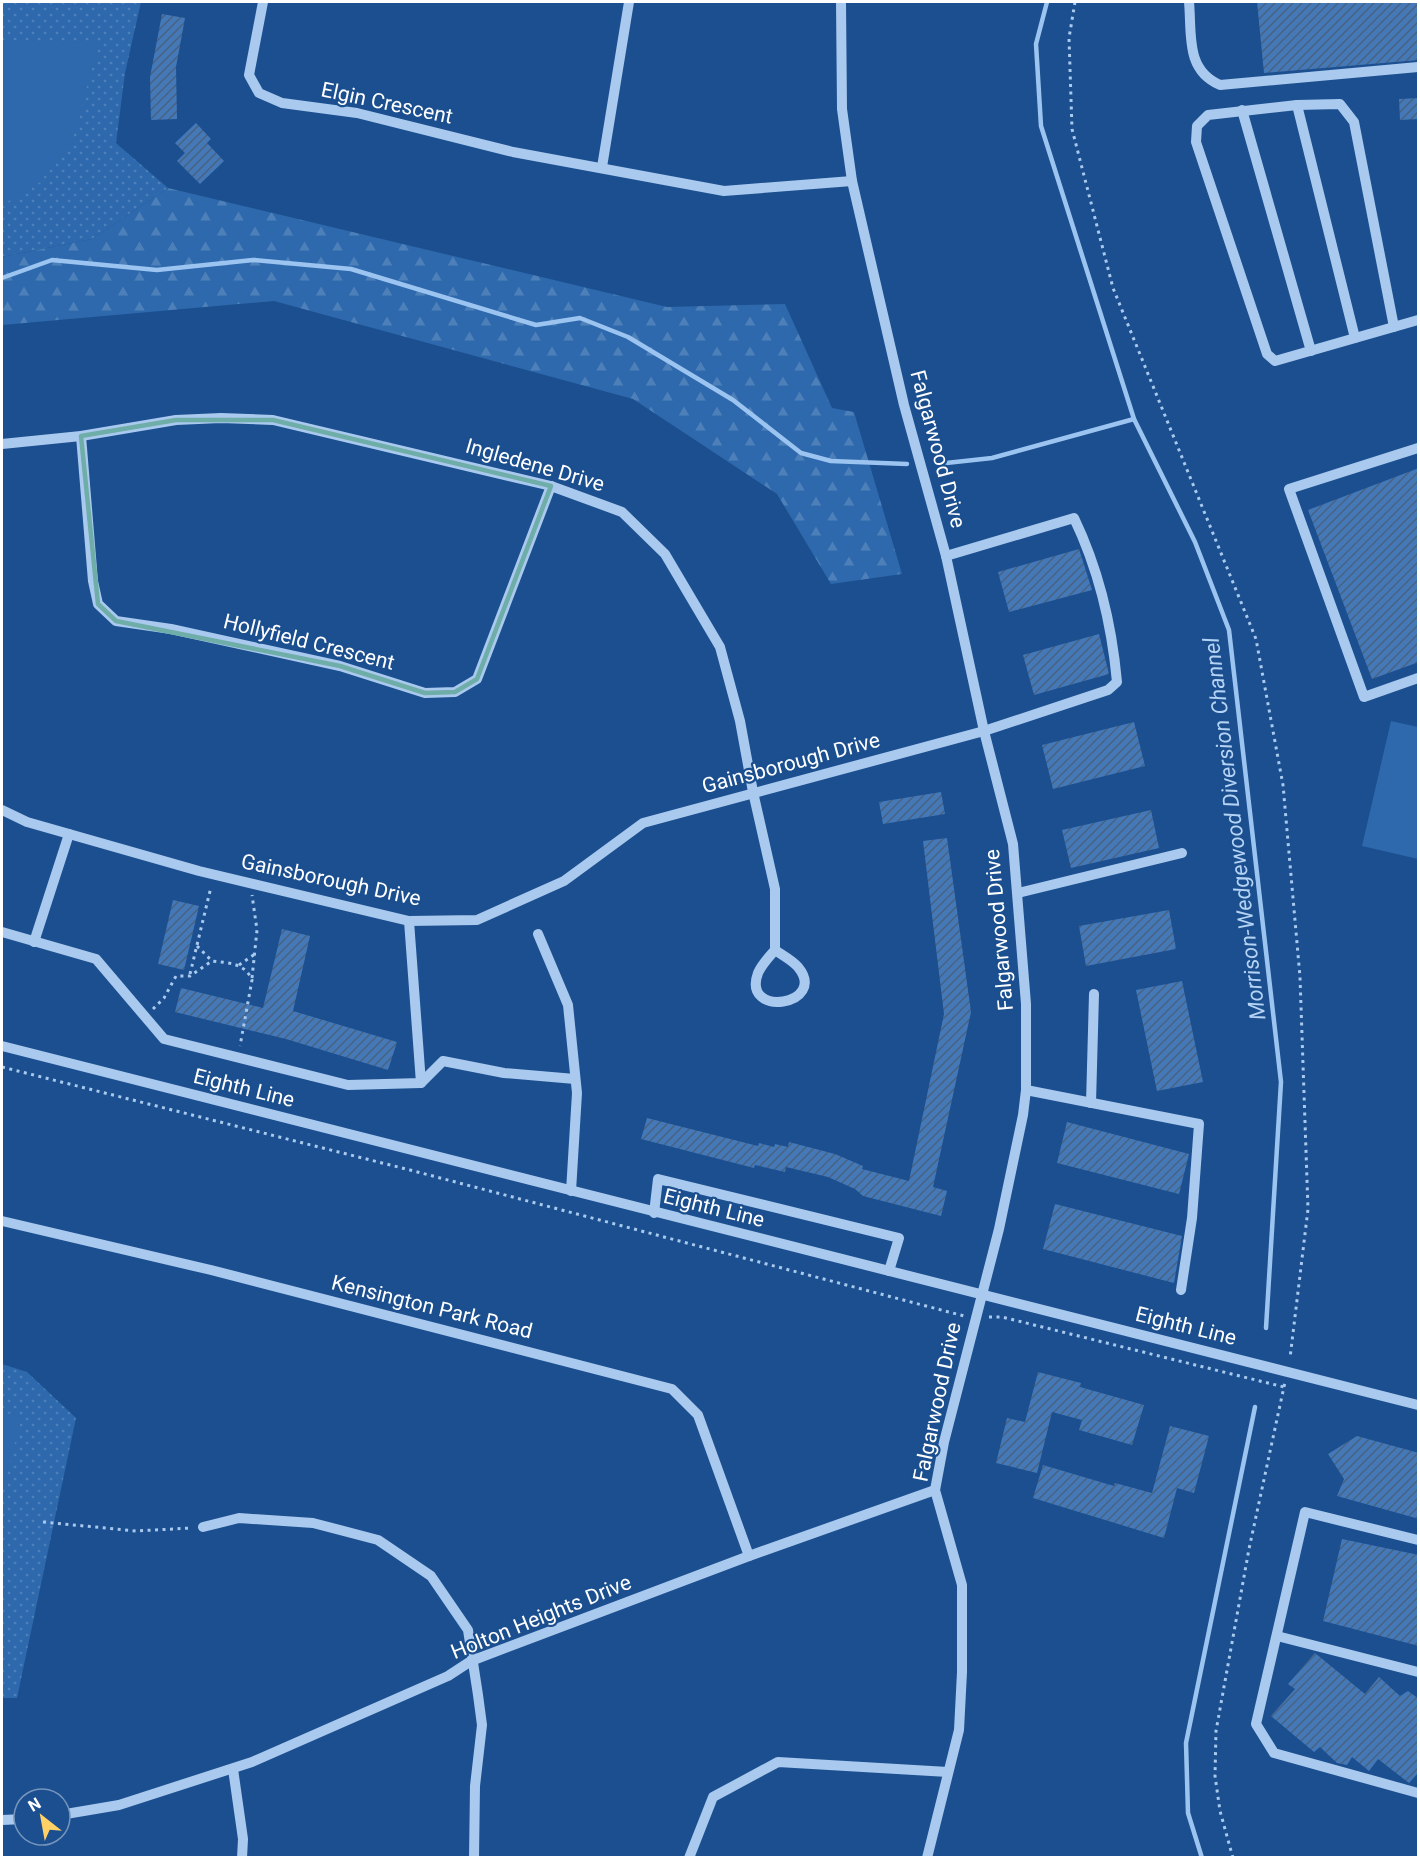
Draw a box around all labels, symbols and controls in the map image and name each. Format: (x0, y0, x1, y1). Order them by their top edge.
street label: Elgin Crescent (319, 77, 455, 129)
street label: Falgarwood Drive (905, 368, 971, 530)
street label: Ingledene Drive (463, 434, 607, 496)
street label: Hollyfield Crescent (221, 609, 397, 675)
water label: Morrison-Wedgewood Diversion Channel (1199, 635, 1270, 1022)
street label: Gainsborough Drive (699, 728, 883, 798)
street label: Falgarwood Drive (980, 848, 1018, 1012)
street label: Gainsborough Drive (239, 849, 423, 911)
street label: Eighth Line (191, 1064, 297, 1112)
street label: Eighth Line (661, 1184, 767, 1232)
street label: Kensington Park Road (329, 1270, 535, 1344)
street label: Eighth Line (1133, 1302, 1239, 1350)
street label: Falgarwood Drive (908, 1320, 966, 1484)
street label: Holton Heights Drive (447, 1570, 635, 1664)
north arrow (12, 1787, 72, 1847)
text: N (25, 1794, 44, 1816)

